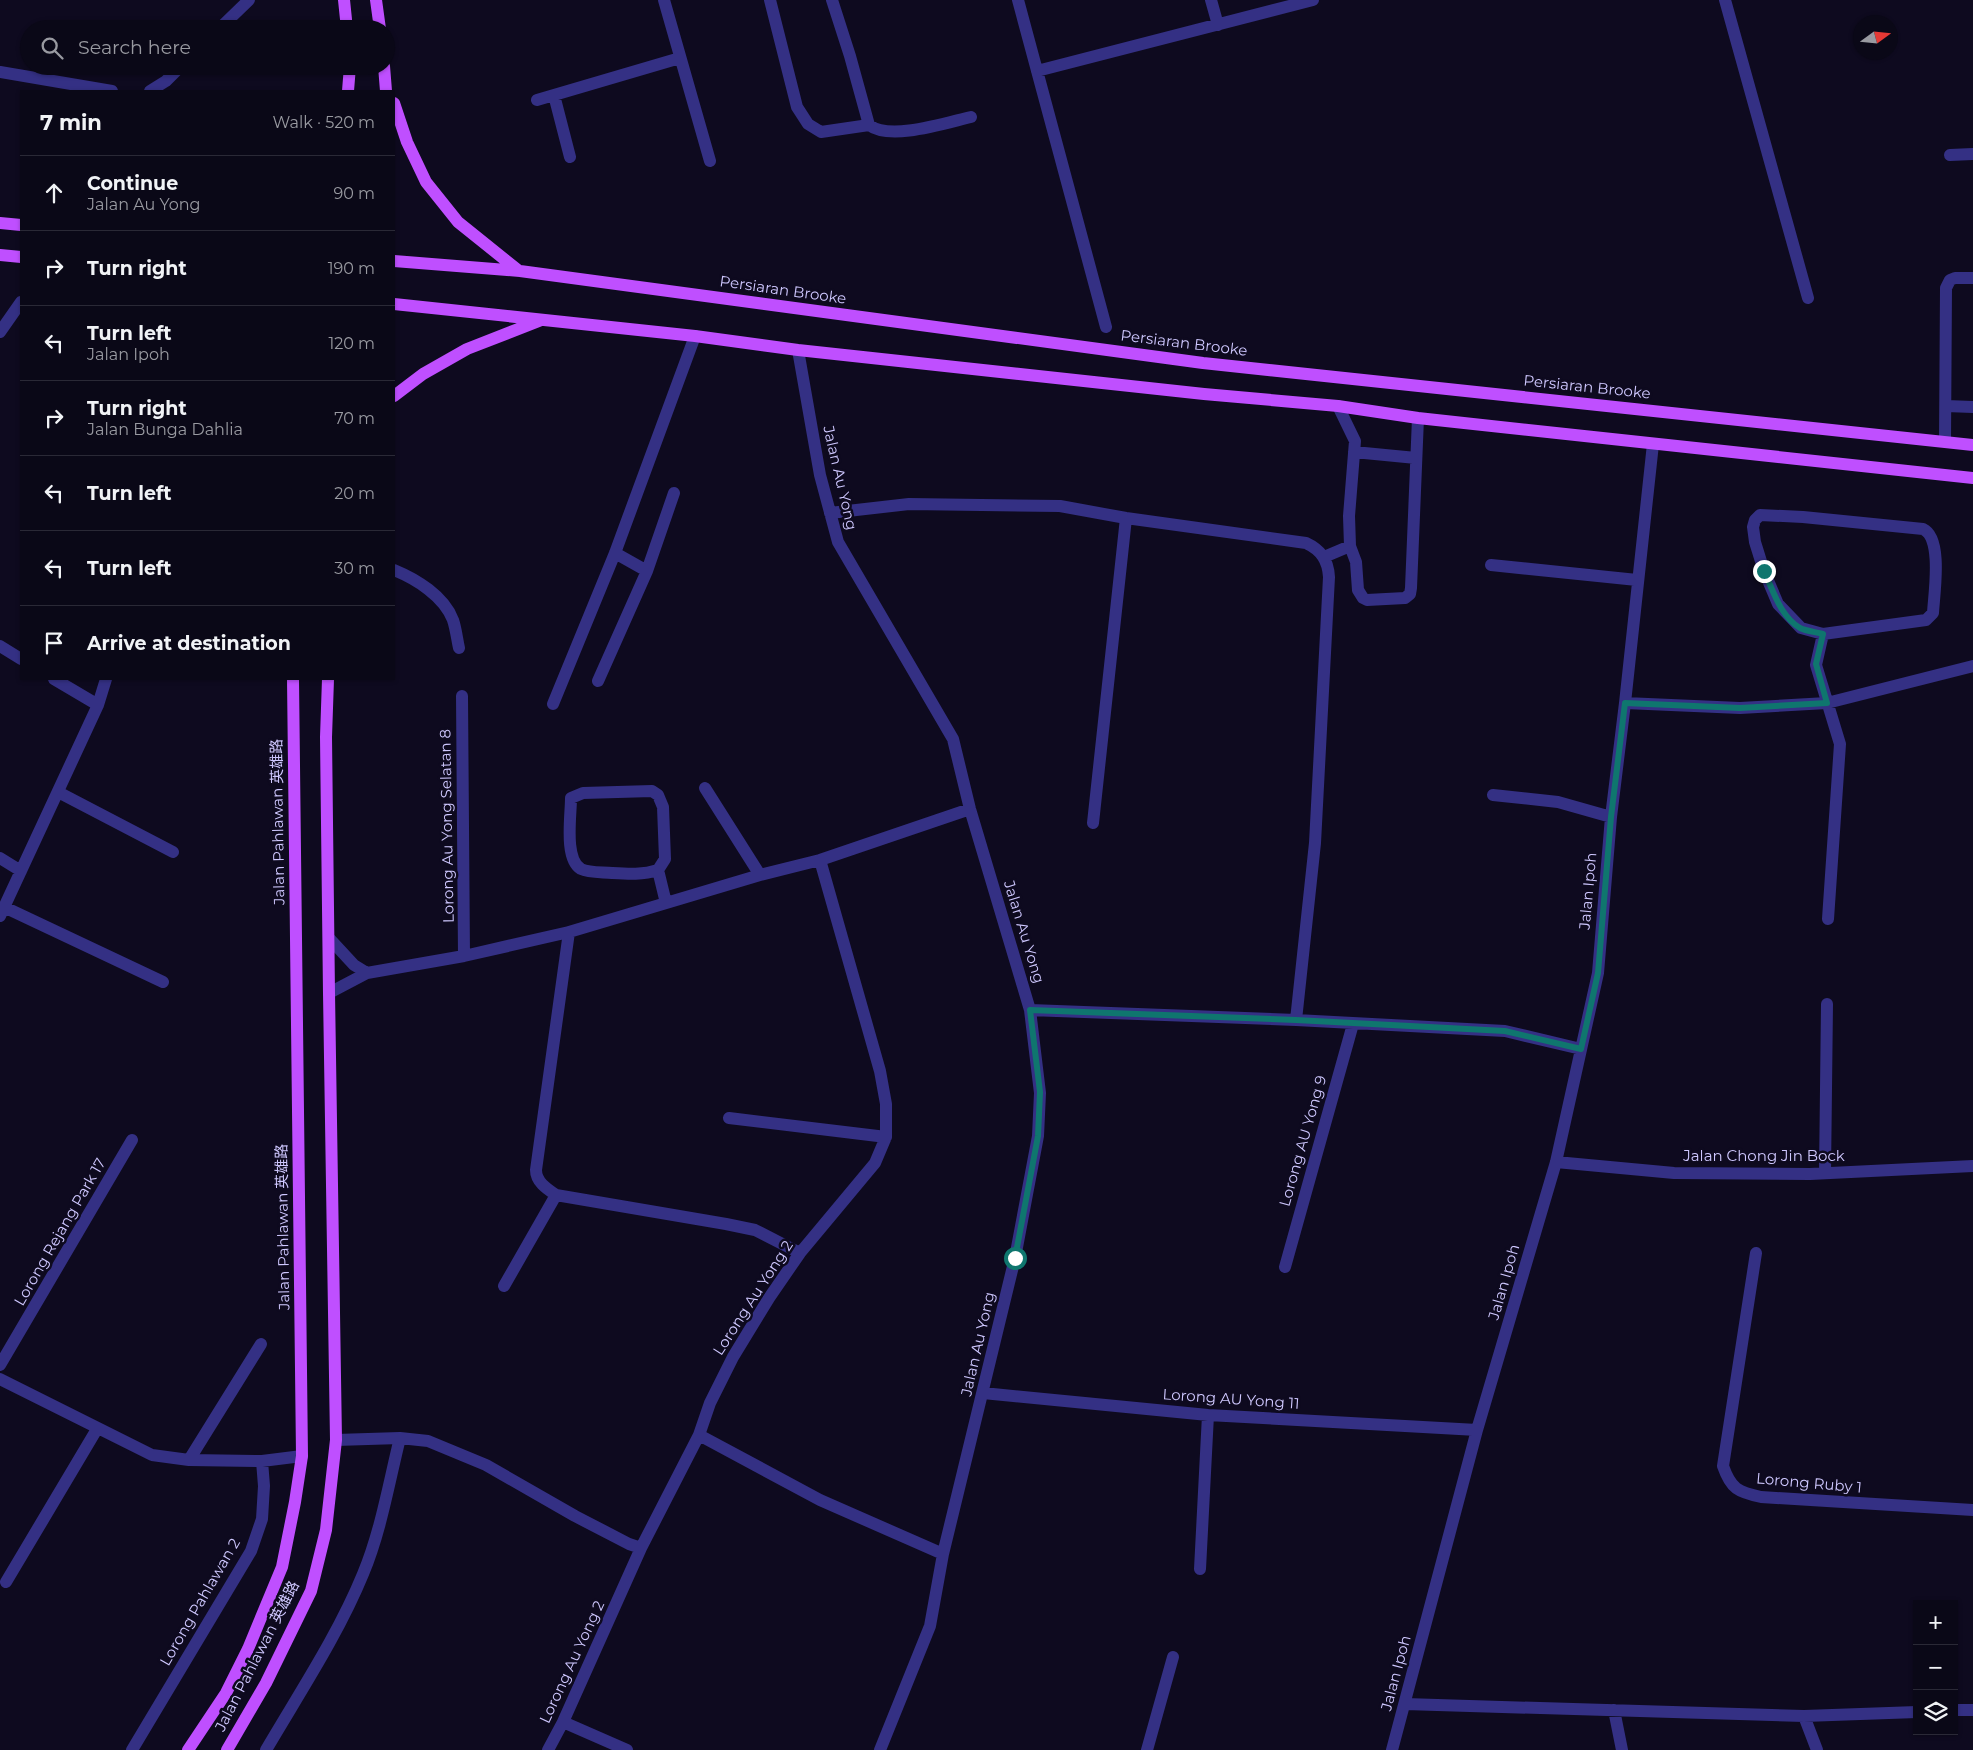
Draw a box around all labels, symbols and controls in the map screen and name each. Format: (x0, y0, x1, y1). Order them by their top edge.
north arrow (1853, 15, 1898, 60)
search box (20, 20, 395, 75)
icon: search (38, 34, 66, 62)
text: Search here (78, 36, 191, 59)
text: 7 min (40, 110, 102, 135)
text: Walk · 520 m (273, 113, 375, 132)
text: Continue (87, 172, 178, 195)
icon: ahead (40, 179, 68, 207)
text: 90 m (333, 184, 375, 203)
text: Jalan Au Yong (87, 195, 200, 214)
icon: right (40, 254, 68, 282)
text: Turn right (87, 257, 187, 280)
text: 190 m (328, 259, 375, 278)
street label: Persiaran Brooke (718, 271, 848, 308)
text: Turn left (87, 322, 172, 345)
street label: Persiaran Brooke (1119, 325, 1249, 360)
icon: left (40, 329, 68, 357)
text: 120 m (328, 334, 375, 353)
text: Jalan Ipoh (87, 345, 170, 364)
street label: Persiaran Brooke (1523, 370, 1652, 403)
text: Turn right (87, 397, 187, 420)
icon: right (40, 404, 68, 432)
text: 70 m (334, 409, 375, 428)
text: Jalan Bunga Dahlia (87, 420, 243, 439)
street label: Jalan Au Yong (819, 423, 862, 532)
icon: left (40, 479, 68, 507)
text: Turn left (87, 482, 172, 505)
text: 20 m (334, 484, 375, 503)
icon: left (40, 554, 68, 582)
text: Turn left (87, 557, 172, 580)
text: 30 m (334, 559, 375, 578)
route end (1753, 560, 1776, 583)
icon: arrive (40, 629, 68, 657)
text: Arrive at destination (87, 632, 291, 655)
street label: Lorong Au Yong Selatan 8 (435, 729, 458, 923)
street label: Jalan Pahlawan 英雄路 (267, 739, 288, 906)
street label: Jalan Ipoh (1575, 851, 1600, 931)
street label: Jalan Au Yong (1000, 877, 1049, 986)
street label: Lorong AU Yong 9 (1275, 1073, 1330, 1209)
street label: Jalan Pahlawan 英雄路 (272, 1144, 293, 1311)
street label: Jalan Chong Jin Bock (1682, 1146, 1845, 1165)
street label: Lorong Rejang Park 17 (10, 1154, 110, 1309)
street label: Lorong Au Yong 2 (708, 1237, 797, 1359)
street label: Jalan Ipoh (1483, 1242, 1523, 1323)
route start (1004, 1247, 1027, 1270)
street label: Jalan Au Yong (956, 1290, 999, 1399)
street label: Lorong AU Yong 11 (1162, 1384, 1300, 1413)
street label: Lorong Ruby 1 (1755, 1468, 1863, 1497)
street label: Lorong Pahlawan 2 (155, 1535, 244, 1669)
street label: Jalan Pahlawan 英雄路 (210, 1577, 303, 1735)
street label: Lorong Au Yong 2 (535, 1597, 608, 1726)
map controls (1913, 1600, 1958, 1735)
button: + (1913, 1600, 1958, 1645)
street label: Jalan Ipoh (1376, 1633, 1415, 1714)
button: − (1913, 1645, 1958, 1690)
button: layers (1913, 1690, 1958, 1735)

